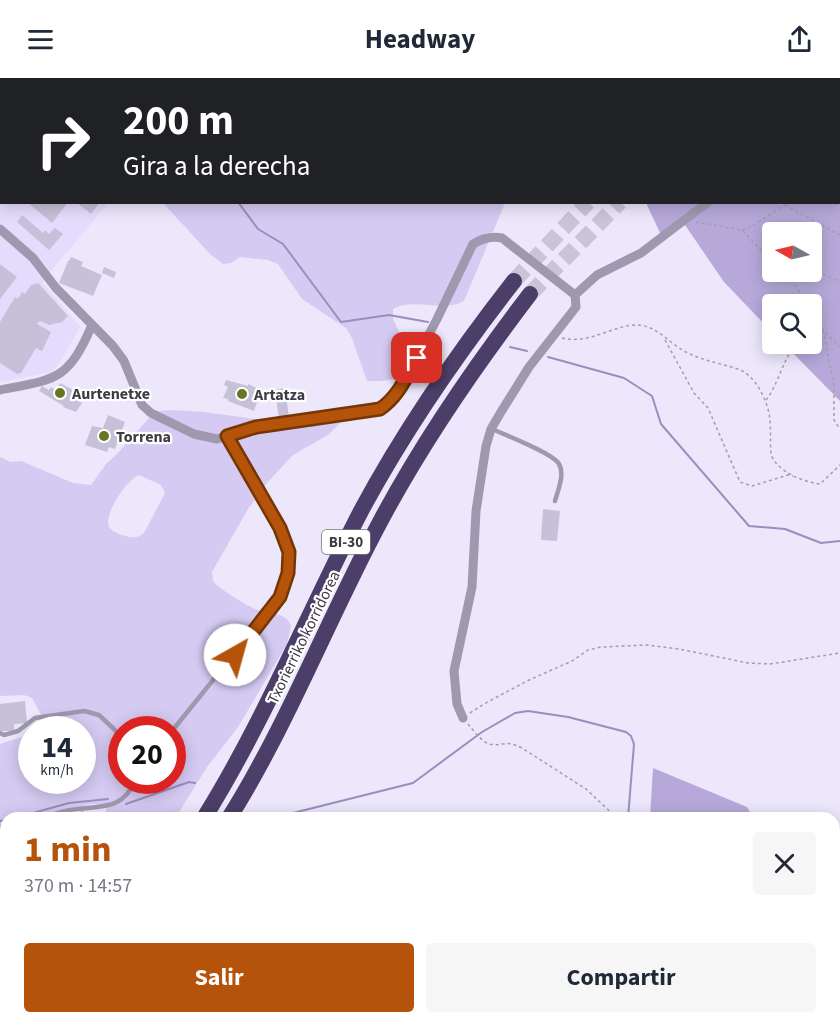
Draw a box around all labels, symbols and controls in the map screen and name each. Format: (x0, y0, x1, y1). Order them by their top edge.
text: Headway (365, 20, 475, 59)
icon: menu (24, 23, 57, 56)
icon: share (783, 23, 816, 56)
text: 200 m (123, 91, 234, 151)
icon: right (24, 102, 102, 180)
text: Gira a la derecha (123, 147, 310, 186)
north arrow (762, 222, 822, 282)
map controls (762, 222, 822, 354)
button: search (762, 294, 822, 354)
pin (391, 332, 442, 383)
icon: arrive (400, 341, 433, 374)
place label: Aurtenetxe (71, 383, 150, 405)
place label: Artatza (253, 384, 305, 406)
marker: Aurtenetxe (53, 386, 67, 400)
marker: Artatza (235, 387, 249, 401)
place label: Torrena (116, 426, 171, 448)
marker: Torrena (97, 429, 111, 443)
road number: BI-30 (322, 530, 370, 554)
street label: Txorierriko korridorea (262, 567, 346, 708)
position arrow (203, 623, 267, 687)
speed limit sign: 20 (108, 716, 186, 794)
text: 14 (41, 726, 73, 769)
text: km/h (40, 760, 74, 781)
text: 1 min (24, 824, 112, 875)
button: close (753, 832, 816, 895)
text: 370 m · 14:57 (24, 872, 132, 900)
button: Salir (24, 943, 414, 1012)
button: Compartir (426, 943, 816, 1012)

